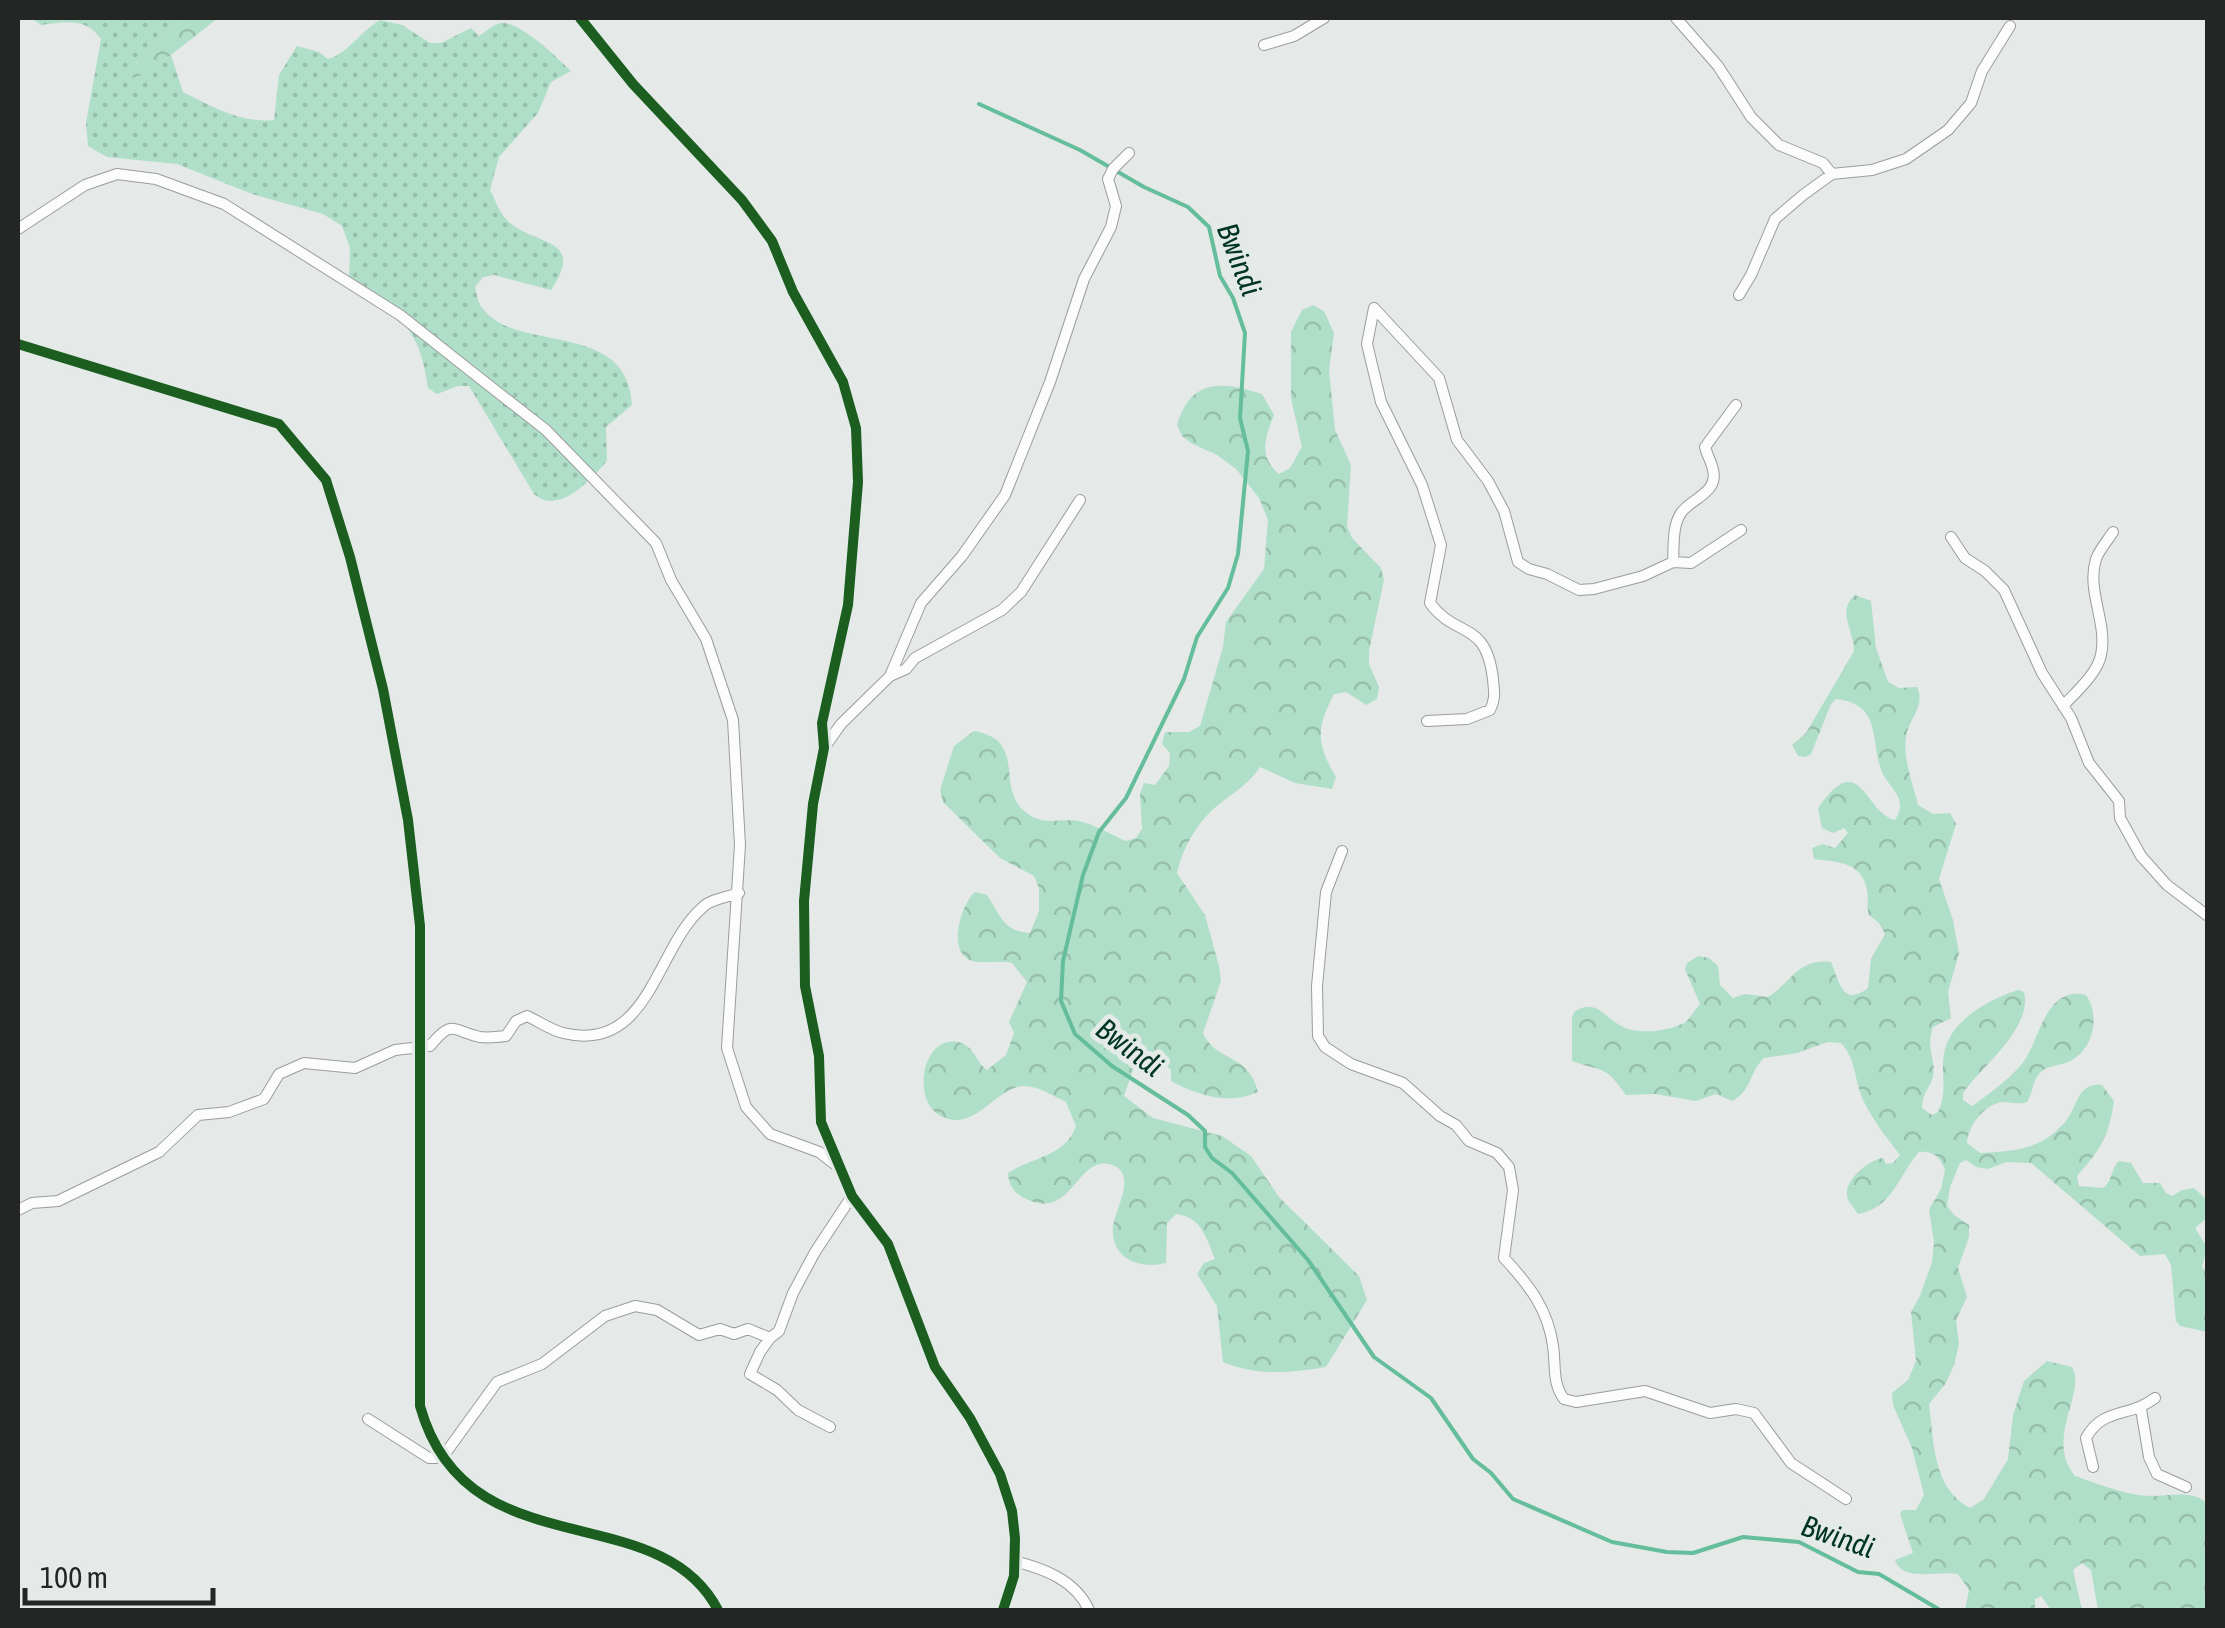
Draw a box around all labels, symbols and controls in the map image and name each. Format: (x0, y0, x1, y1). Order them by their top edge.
water label: Bwindi (1211, 218, 1269, 300)
water label: Bwindi (1090, 1011, 1170, 1083)
water label: Bwindi (1797, 1508, 1879, 1564)
scale bar (25, 1543, 212, 1605)
text: 100 m (40, 1560, 108, 1594)

